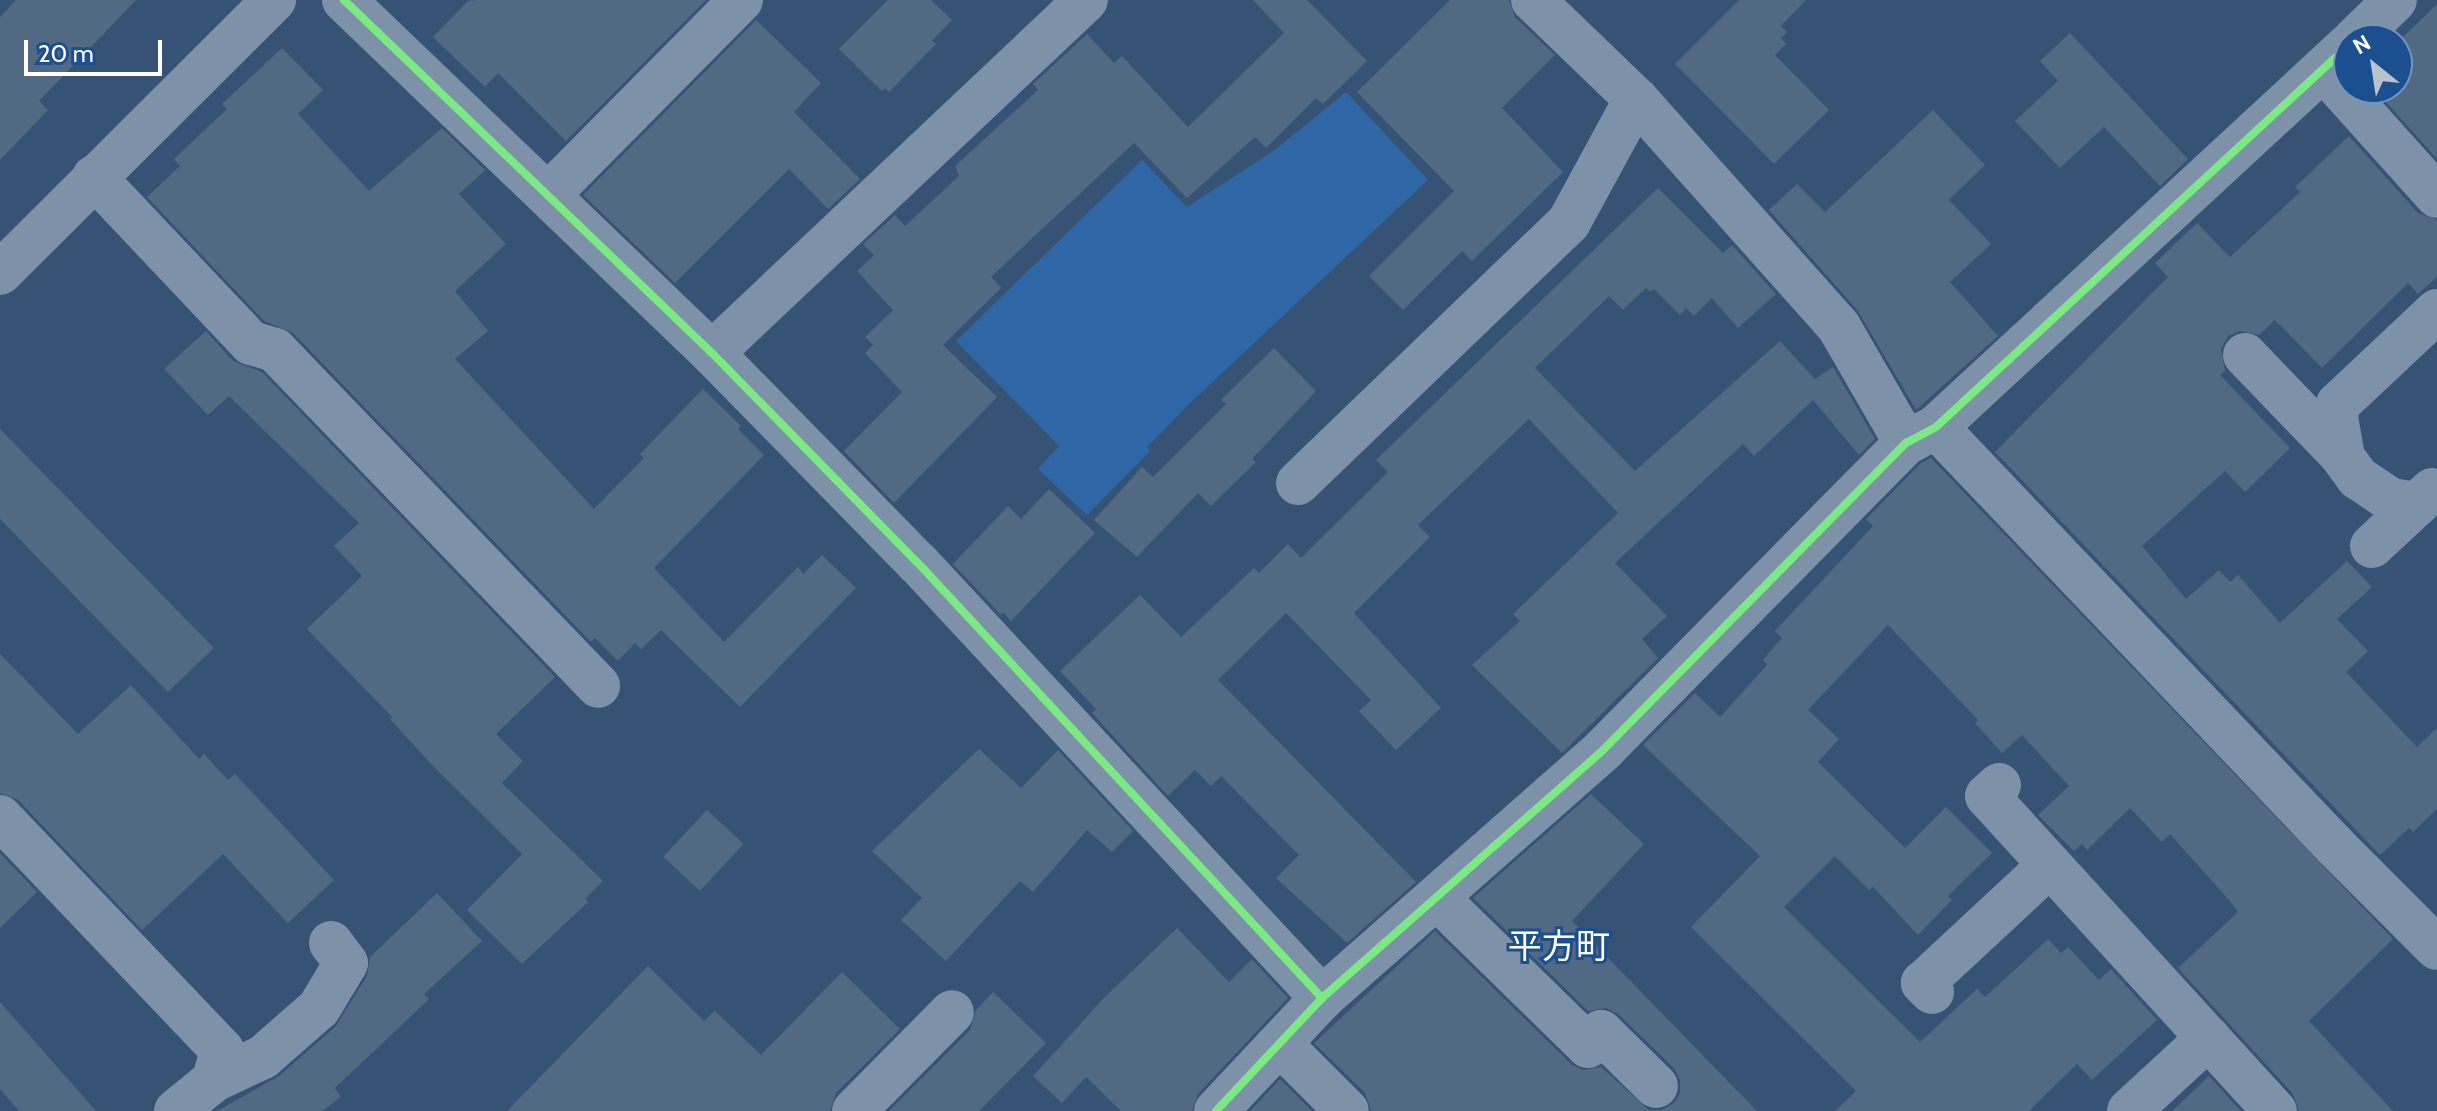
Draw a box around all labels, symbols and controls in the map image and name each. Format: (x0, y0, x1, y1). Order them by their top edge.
scale bar (28, 24, 166, 74)
north arrow (2333, 24, 2413, 104)
text: N (2348, 29, 2375, 60)
text: 20 m (38, 39, 94, 68)
district label: 平方町 (1508, 927, 1610, 967)

